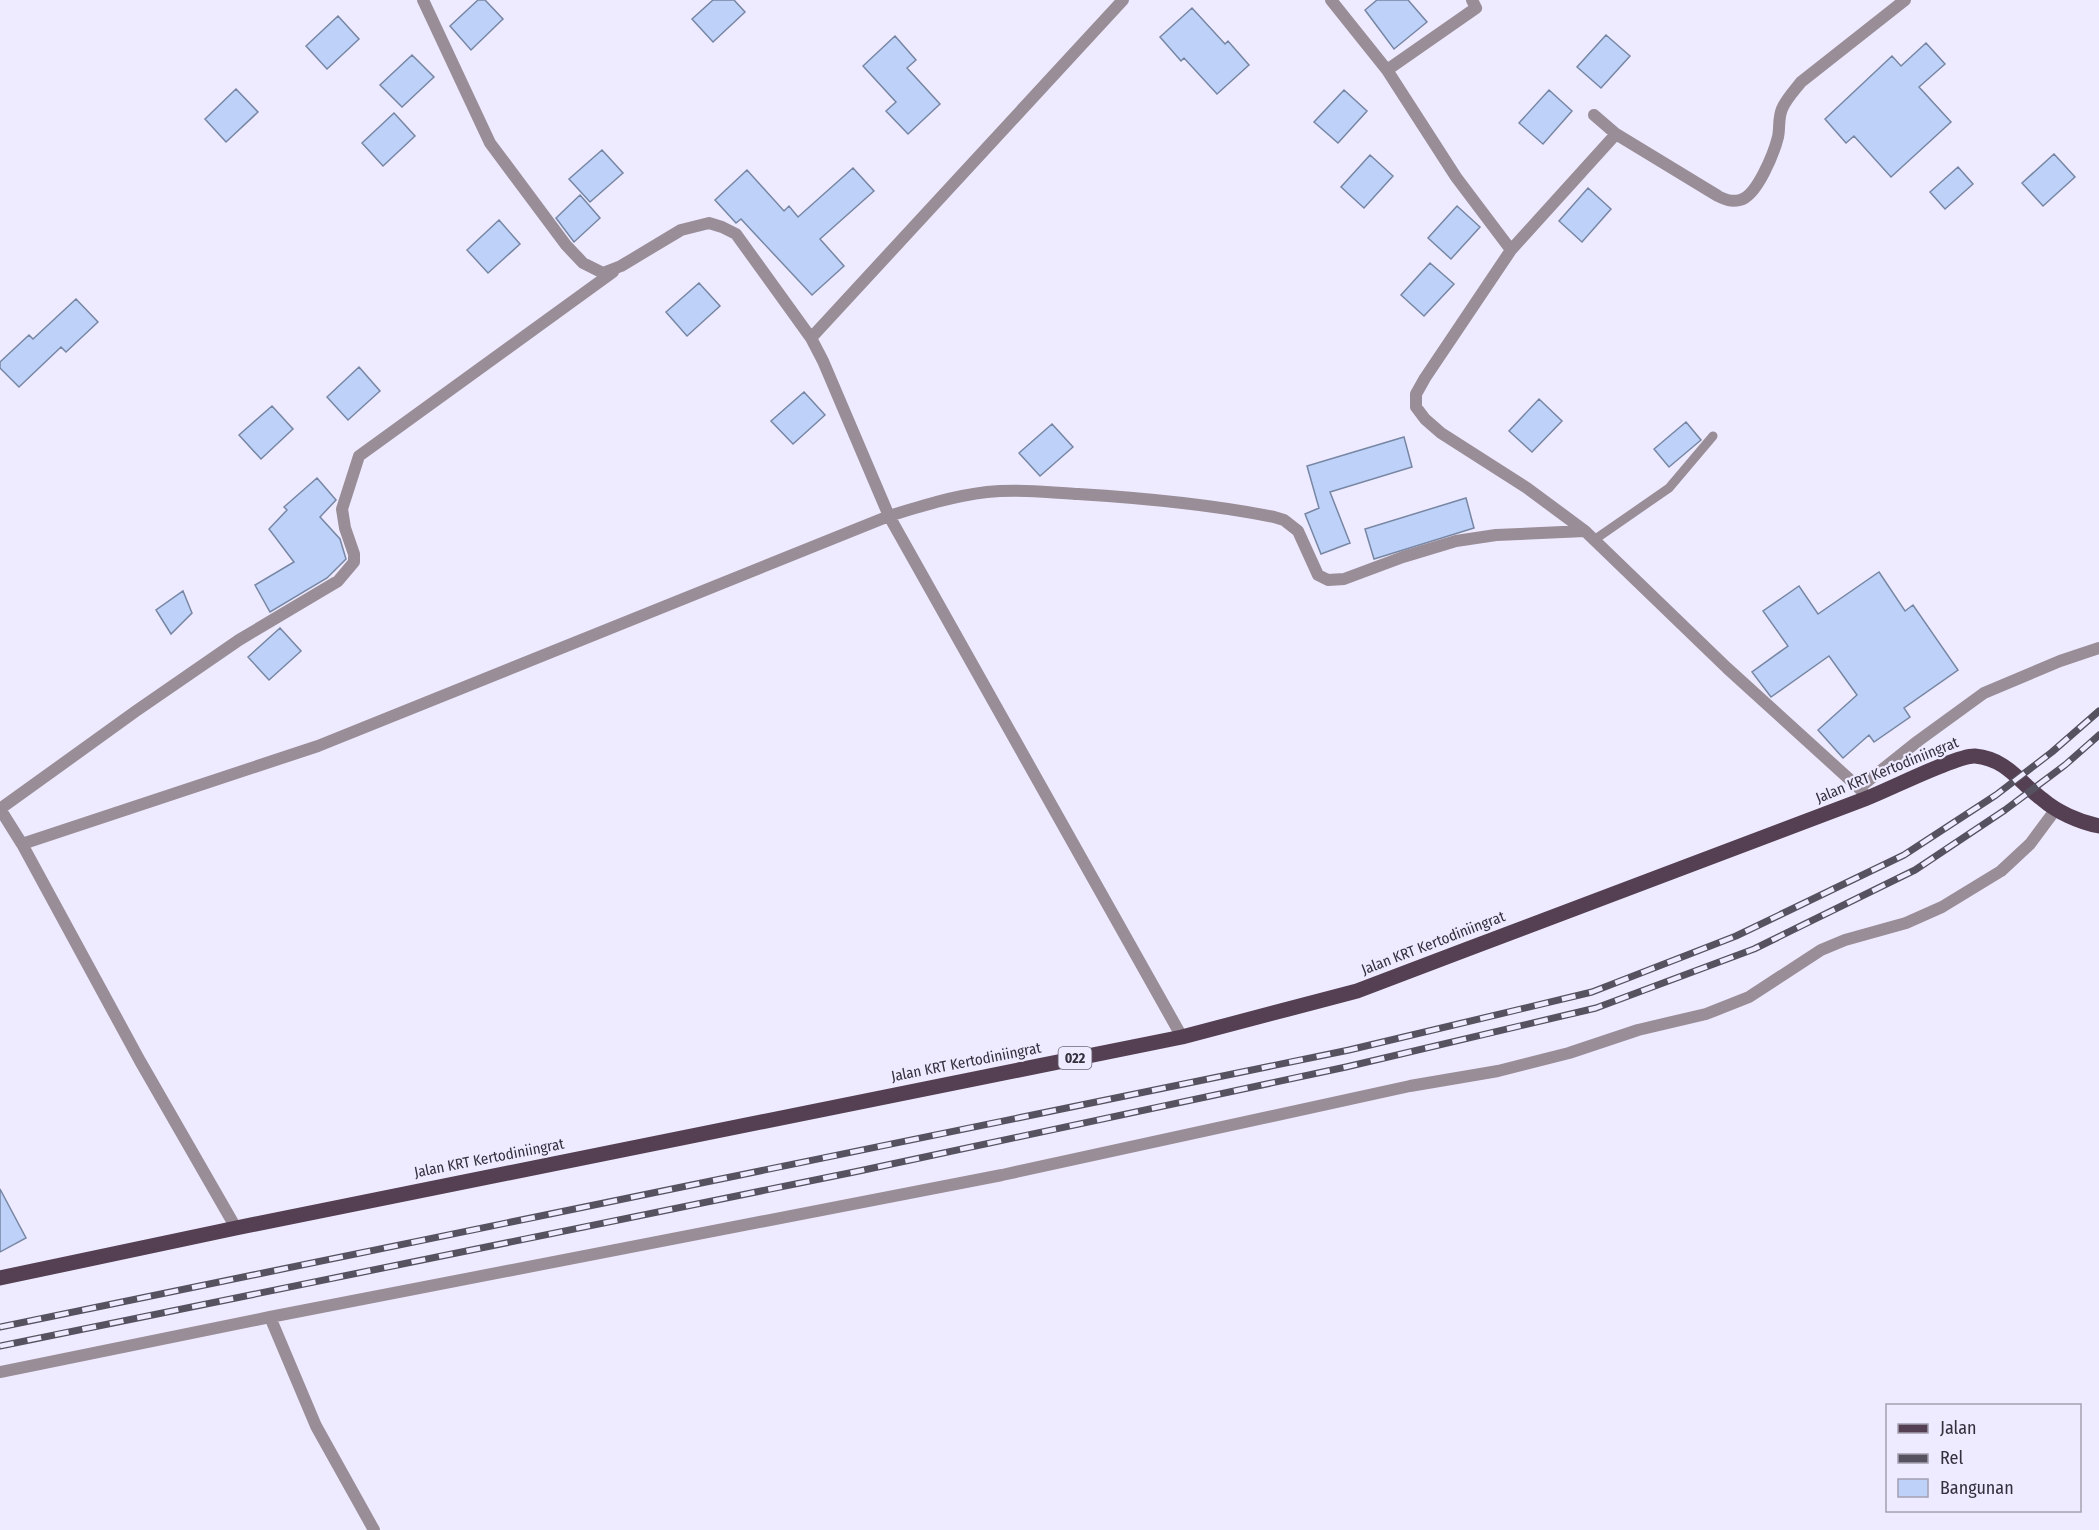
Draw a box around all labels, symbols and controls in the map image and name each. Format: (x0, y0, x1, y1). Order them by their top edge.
street label: Jalan KRT Kertodiniingrat (1813, 733, 1961, 807)
street label: Jalan KRT Kertodiniingrat (1359, 907, 1507, 979)
street label: Jalan KRT Kertodiniingrat (889, 1039, 1043, 1085)
road number: 022 (1058, 1047, 1092, 1069)
street label: Jalan KRT Kertodiniingrat (412, 1135, 566, 1181)
legend (1886, 1404, 2081, 1512)
text: Jalan (1940, 1417, 1977, 1439)
text: Rel (1940, 1447, 1963, 1469)
text: Bangunan (1940, 1477, 2014, 1499)

